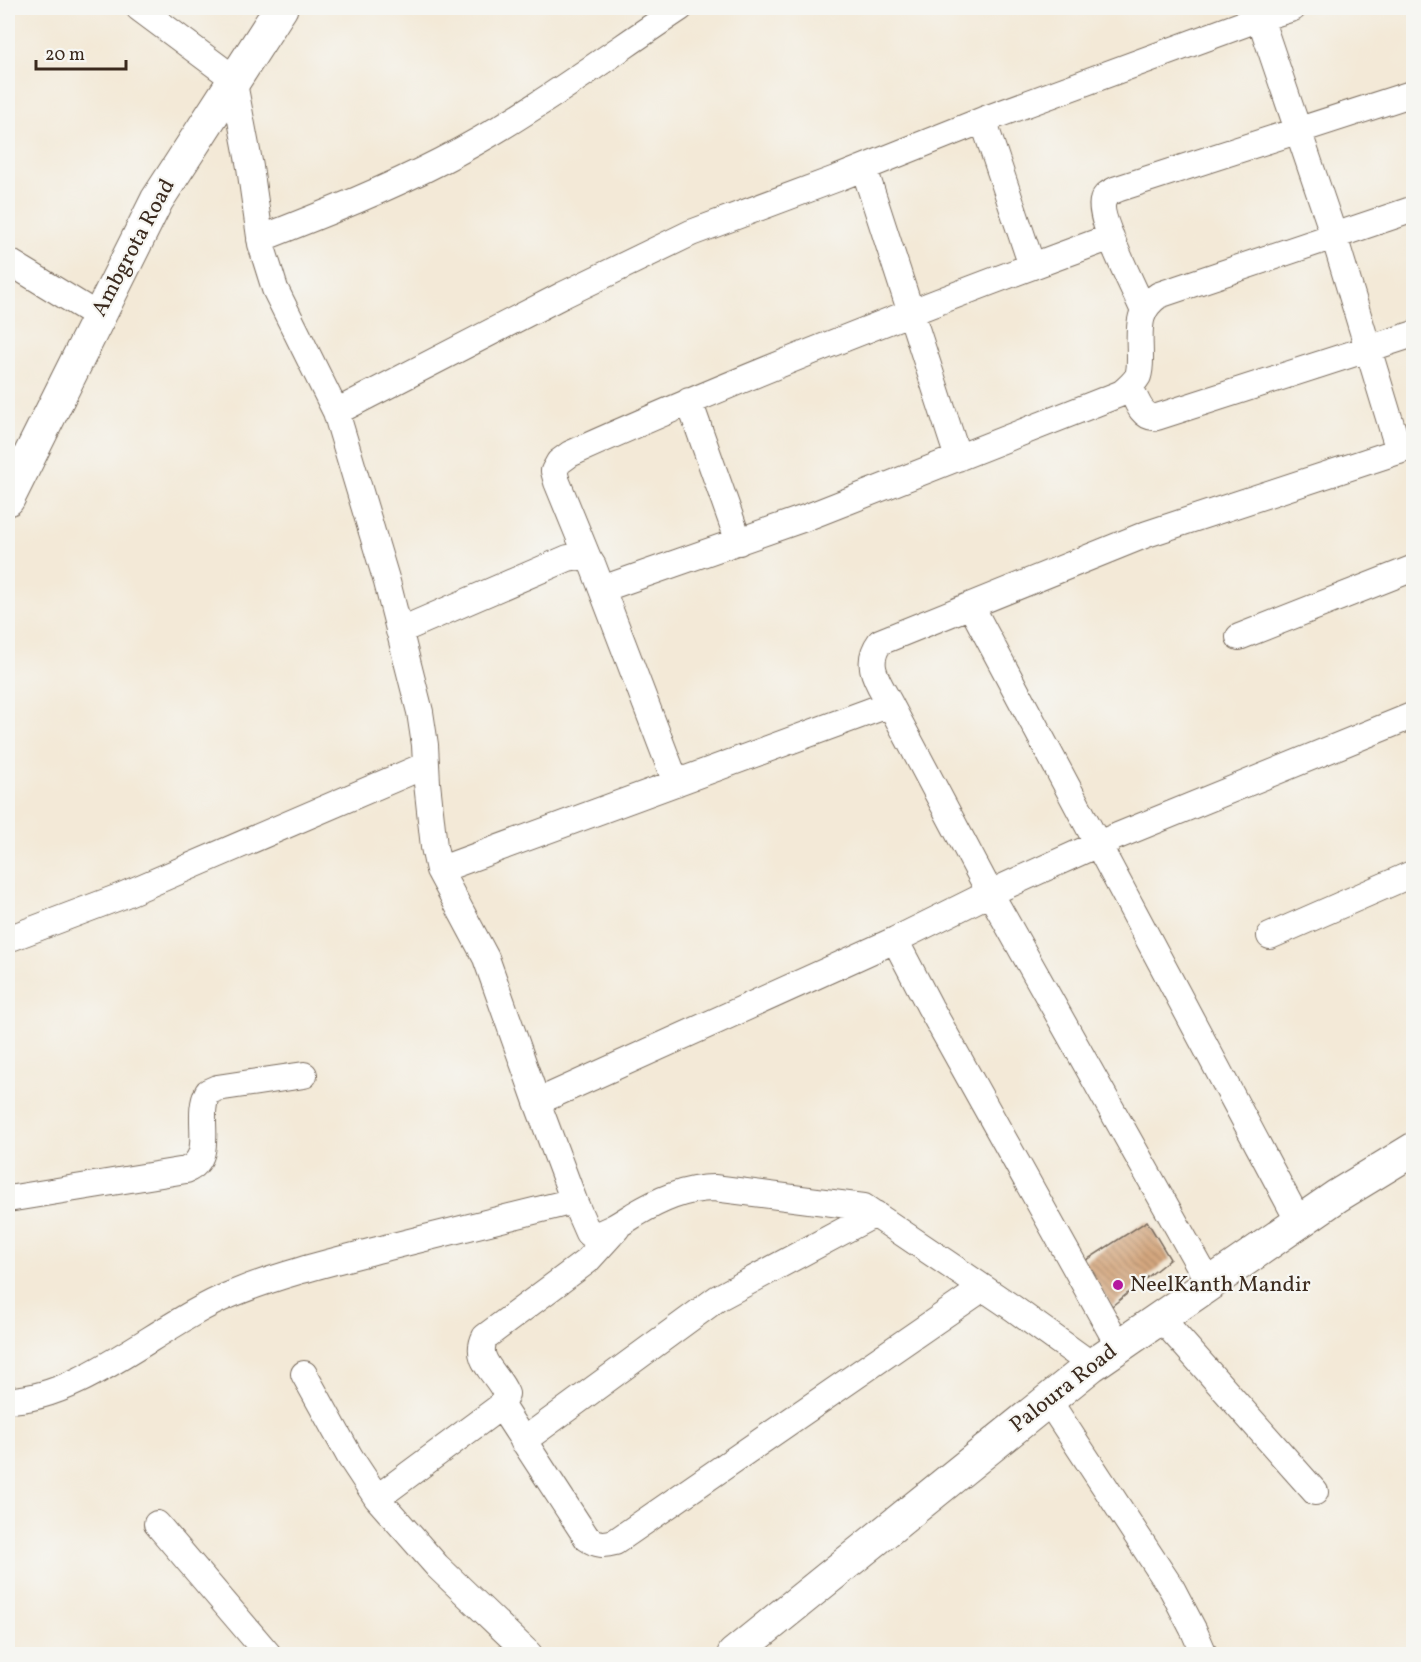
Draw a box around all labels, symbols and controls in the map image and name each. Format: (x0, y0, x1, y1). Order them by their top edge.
scale bar (36, 33, 126, 71)
text: 20 m (45, 43, 85, 68)
street label: Ambgrota Road (85, 174, 183, 322)
place label: NeelKanth Mandir (1130, 1270, 1311, 1301)
marker: NeelKanth Mandir (1111, 1278, 1125, 1292)
street label: Paloura Road (1004, 1337, 1124, 1441)

